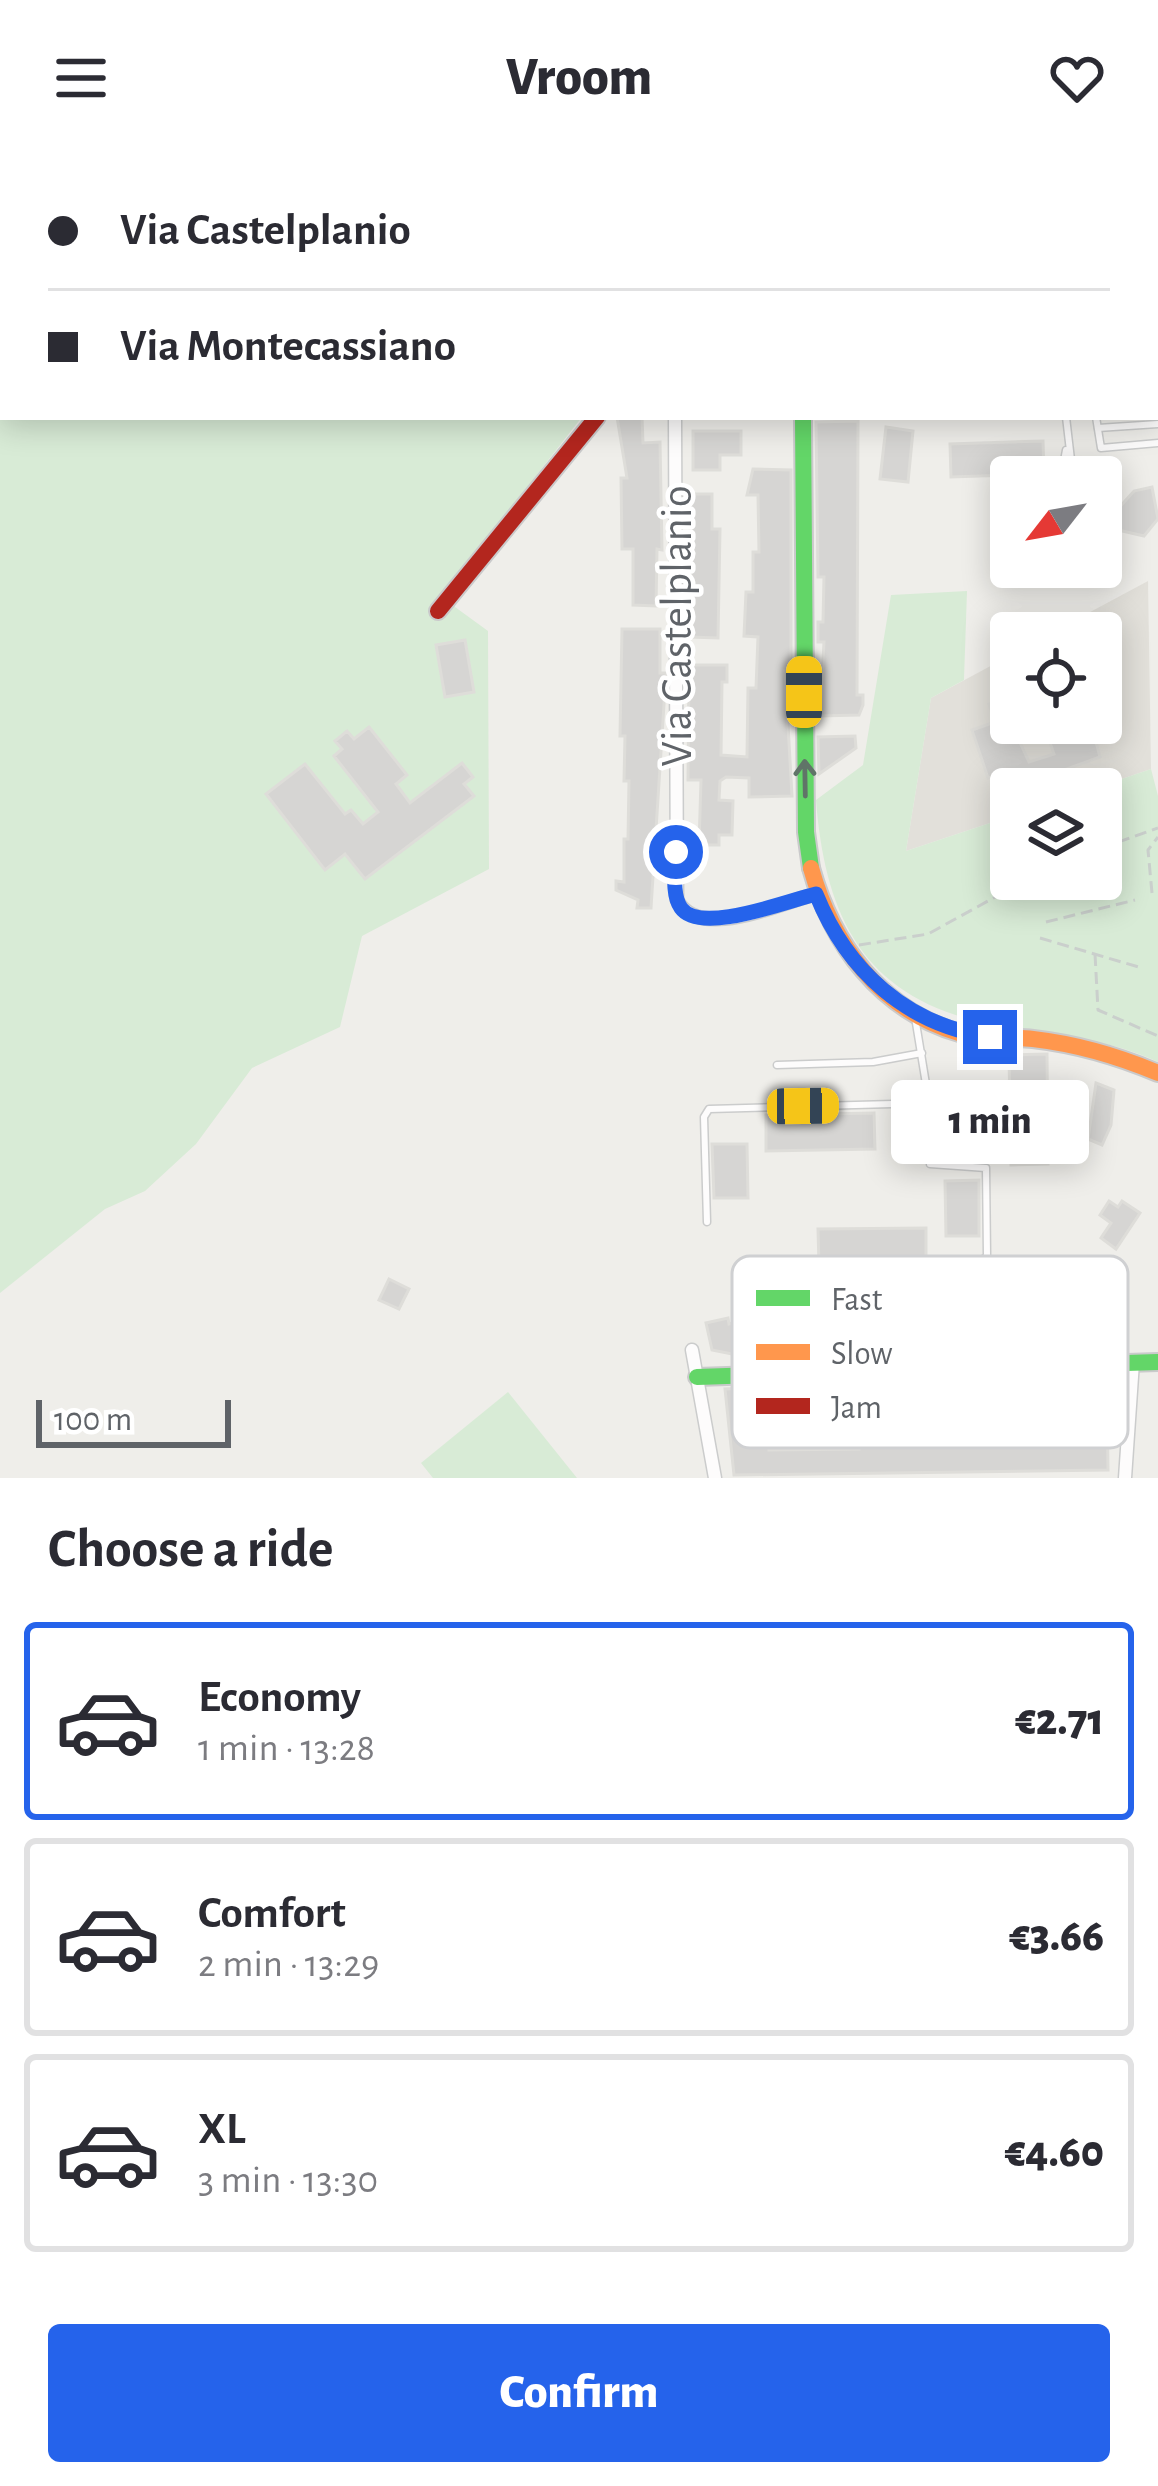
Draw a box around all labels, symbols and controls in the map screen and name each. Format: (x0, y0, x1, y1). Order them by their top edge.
icon: menu (48, 45, 114, 111)
icon: heart (1044, 45, 1110, 111)
text: Vroom (506, 51, 652, 105)
text: Via Castelplanio (120, 208, 411, 253)
text: Via Montecassiano (120, 324, 456, 369)
north arrow (990, 456, 1122, 588)
map controls (990, 456, 1122, 900)
street label: Via Castelplanio (655, 485, 700, 767)
button: locate (990, 612, 1122, 744)
car (786, 656, 822, 728)
one-way arrow (793, 759, 816, 798)
button: layers (990, 768, 1122, 900)
route start (649, 825, 703, 879)
route end (963, 1010, 1017, 1064)
callout: 1 min (891, 1079, 1089, 1163)
car (767, 1087, 839, 1125)
text: 1 min (948, 1102, 1032, 1141)
legend (732, 1256, 1128, 1448)
text: Fast (831, 1284, 883, 1317)
text: Slow (831, 1338, 892, 1371)
text: Jam (831, 1392, 882, 1425)
scale bar (36, 1394, 231, 1447)
text: 100 m (54, 1404, 132, 1437)
text: Choose a ride (48, 1523, 334, 1577)
icon: car (54, 1667, 162, 1775)
text: Economy (198, 1675, 361, 1720)
text: €2.71 (1015, 1698, 1104, 1743)
text: 1 min · 13:28 (198, 1729, 375, 1768)
icon: car (54, 1883, 162, 1991)
text: Comfort (198, 1891, 346, 1936)
text: €3.66 (1009, 1914, 1104, 1959)
text: 2 min · 13:29 (198, 1945, 379, 1984)
icon: car (54, 2099, 162, 2207)
text: XL (198, 2107, 246, 2152)
text: €4.60 (1005, 2130, 1104, 2175)
text: 3 min · 13:30 (198, 2161, 378, 2200)
button: Confirm (48, 2324, 1110, 2462)

